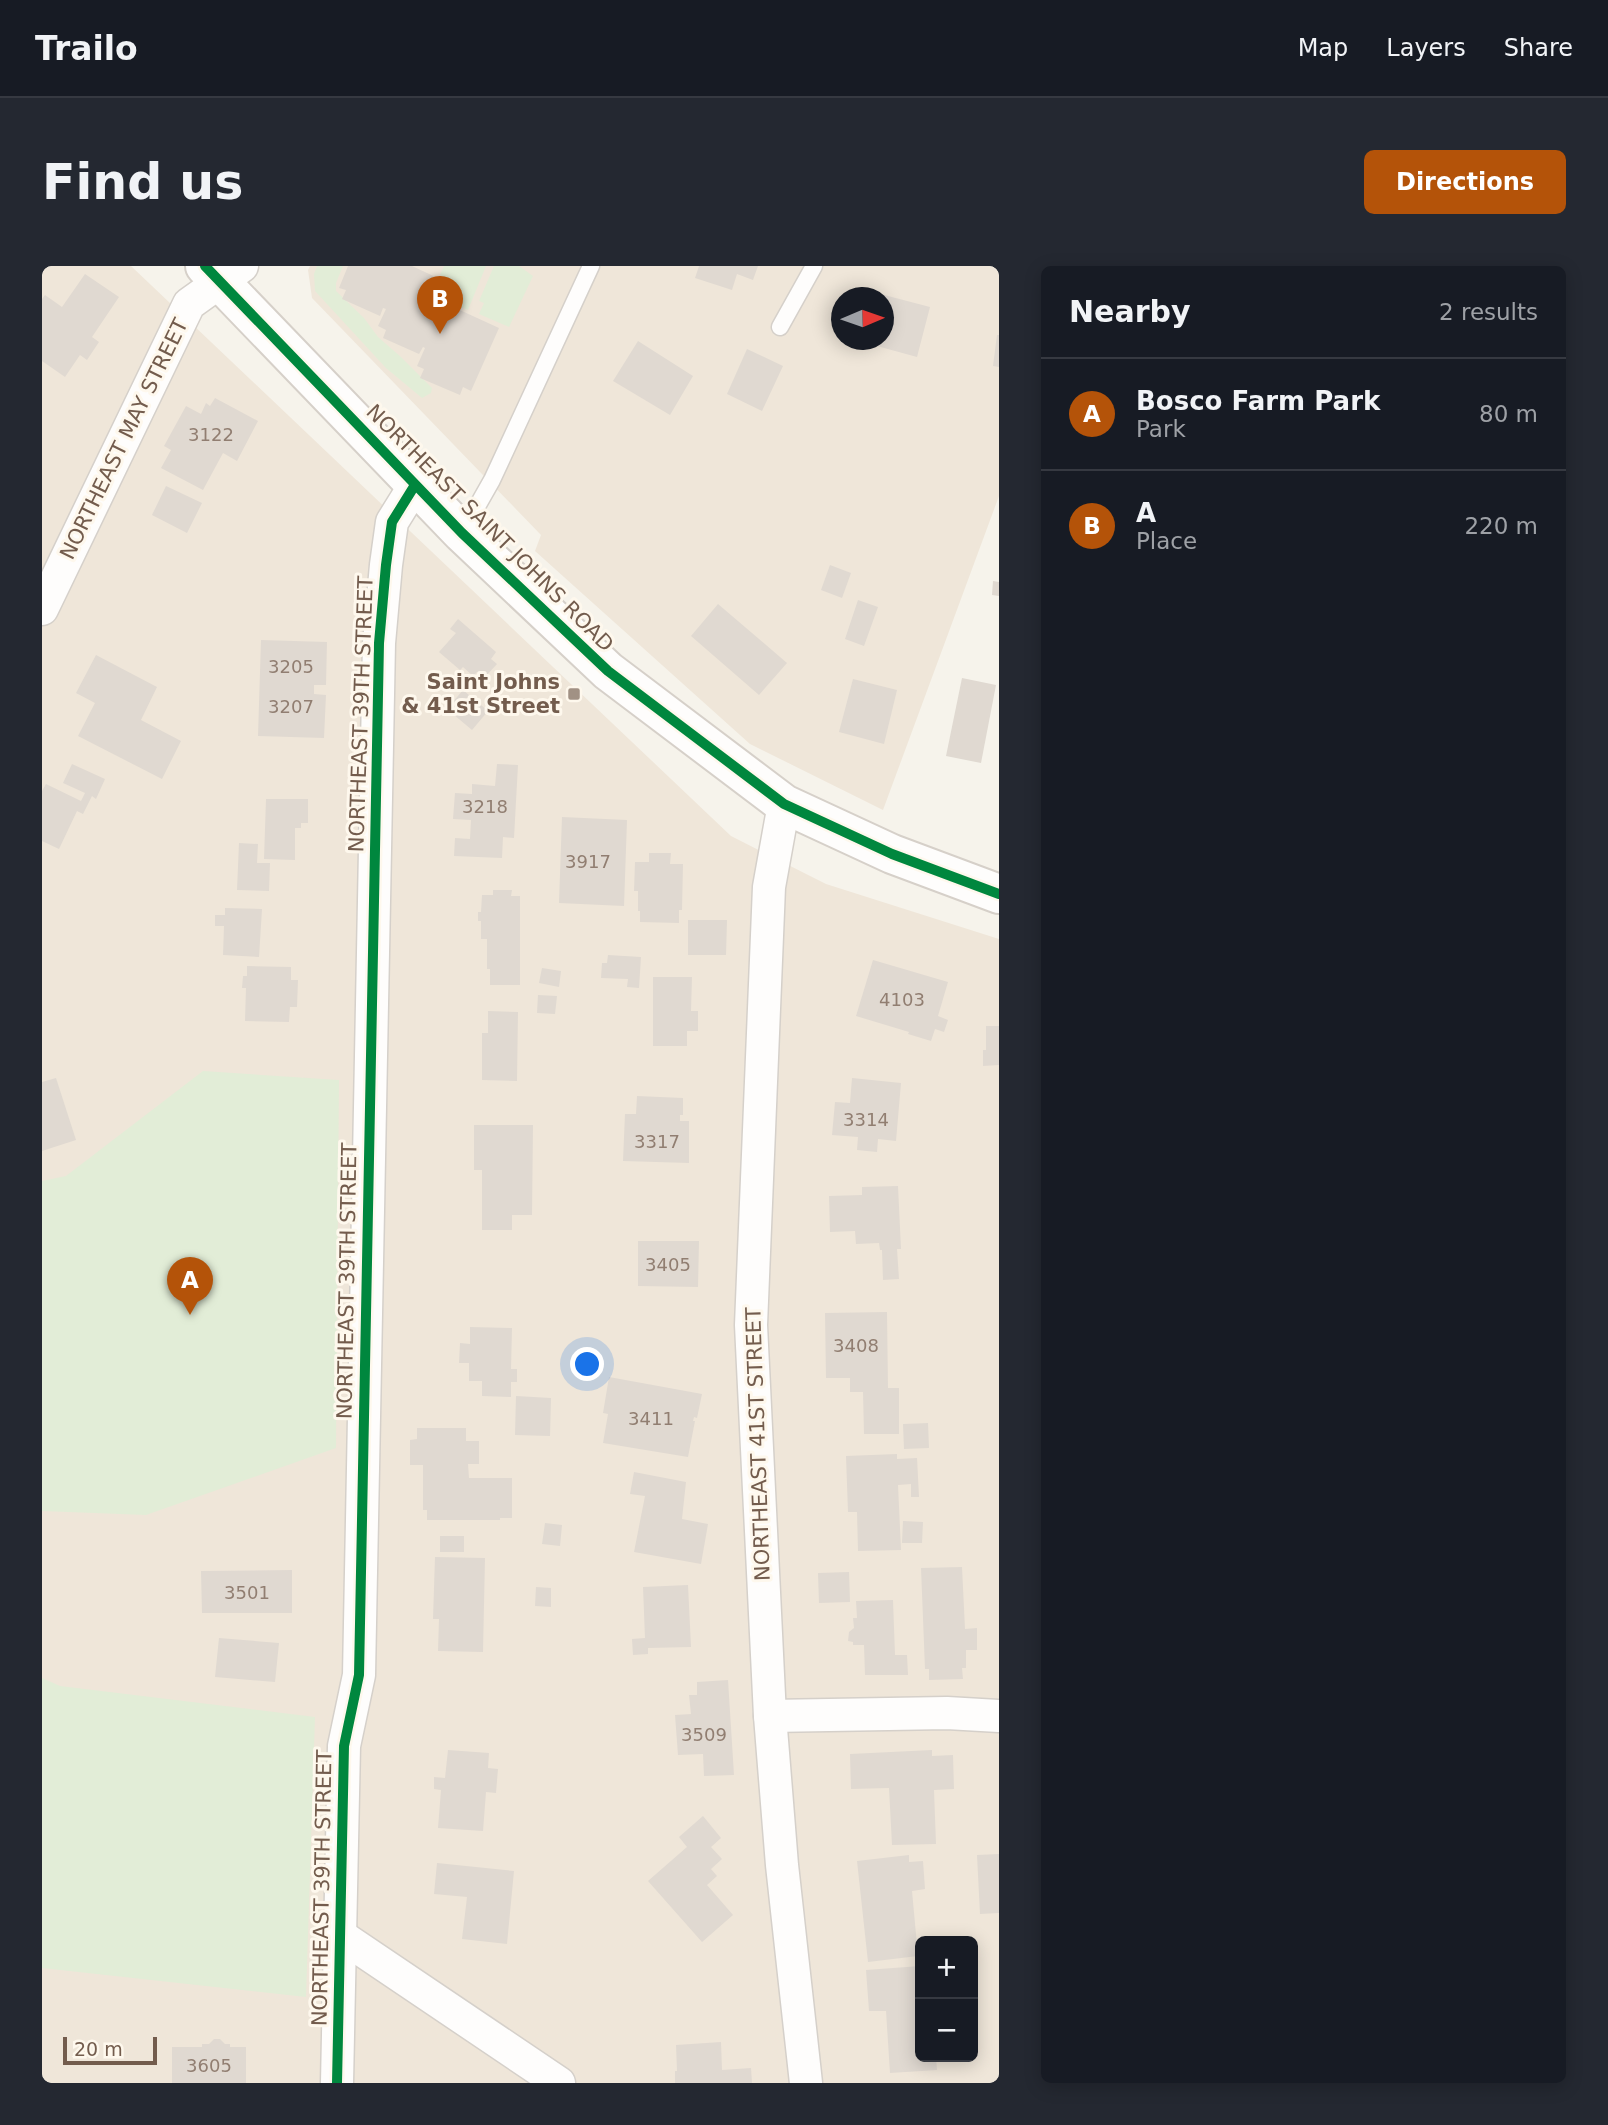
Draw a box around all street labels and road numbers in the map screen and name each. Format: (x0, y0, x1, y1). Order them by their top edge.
street label: NORTHEAST MAY STREET (55, 315, 193, 563)
street label: NORTHEAST SAINT JOHNS ROAD (362, 400, 618, 656)
street label: NORTHEAST 39TH STREET (344, 575, 378, 853)
street label: NORTHEAST 39TH STREET (333, 1142, 361, 1419)
street label: NORTHEAST 41ST STREET (741, 1306, 775, 1581)
street label: NORTHEAST 39TH STREET (308, 1749, 336, 2026)

